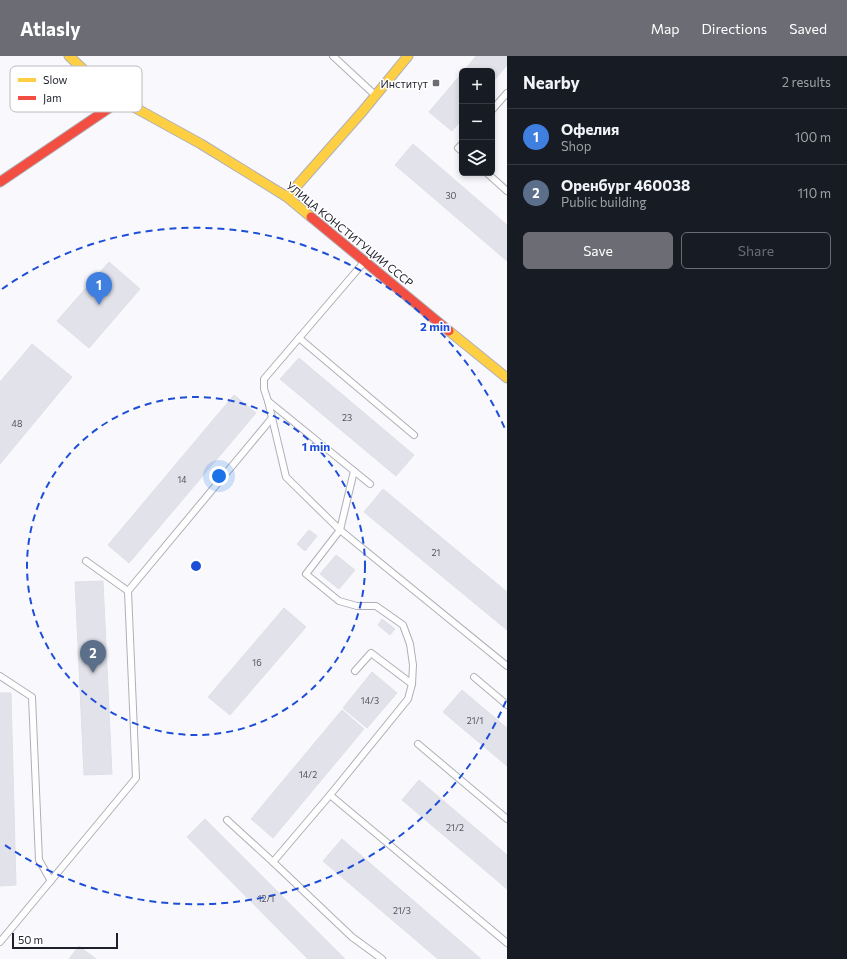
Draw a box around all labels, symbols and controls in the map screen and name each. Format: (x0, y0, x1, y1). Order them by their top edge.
text: Atlasly (20, 17, 81, 40)
text: Map (651, 20, 680, 37)
text: Directions (702, 20, 767, 37)
text: Saved (789, 20, 827, 37)
legend (10, 66, 142, 112)
map controls (459, 68, 495, 176)
button: + (459, 68, 495, 104)
text: Nearby (523, 72, 580, 93)
text: Slow (43, 73, 68, 86)
text: 2 results (782, 74, 831, 90)
place label: Институт (380, 77, 428, 90)
marker: Институт (431, 78, 441, 88)
text: Jam (43, 91, 62, 105)
button: − (459, 104, 495, 140)
text: Офелия (561, 120, 619, 138)
text: 1 (533, 129, 539, 145)
text: 100 m (795, 129, 831, 145)
text: Shop (561, 138, 592, 154)
button: layers (459, 140, 495, 176)
text: Оренбург 460038 (561, 176, 690, 194)
street label: УЛИЦА КОНСТИТУЦИИ СССР (284, 179, 416, 289)
text: 2 (532, 185, 540, 201)
text: 110 m (798, 185, 831, 201)
house number: 30 (445, 190, 457, 201)
text: Public building (561, 194, 647, 210)
button: Save (523, 232, 673, 269)
button: Share (681, 232, 831, 269)
pin: 1 (86, 272, 112, 305)
text: 2 min (420, 319, 450, 333)
house number: 23 (342, 412, 352, 423)
house number: 48 (12, 418, 22, 429)
text: 1 min (302, 439, 330, 453)
your location (209, 466, 229, 486)
house number: 14 (177, 474, 187, 485)
house number: 21 (432, 547, 440, 558)
centre of rings (189, 559, 203, 573)
pin: 2 (80, 640, 106, 673)
house number: 16 (252, 657, 262, 668)
house number: 14/3 (361, 695, 379, 706)
house number: 21/1 (467, 715, 483, 726)
house number: 14/2 (299, 769, 317, 780)
house number: 21/2 (446, 822, 464, 833)
house number: 12/1 (258, 893, 274, 904)
house number: 21/3 (393, 905, 411, 916)
scale bar (12, 931, 118, 950)
text: 50 m (18, 933, 43, 946)

